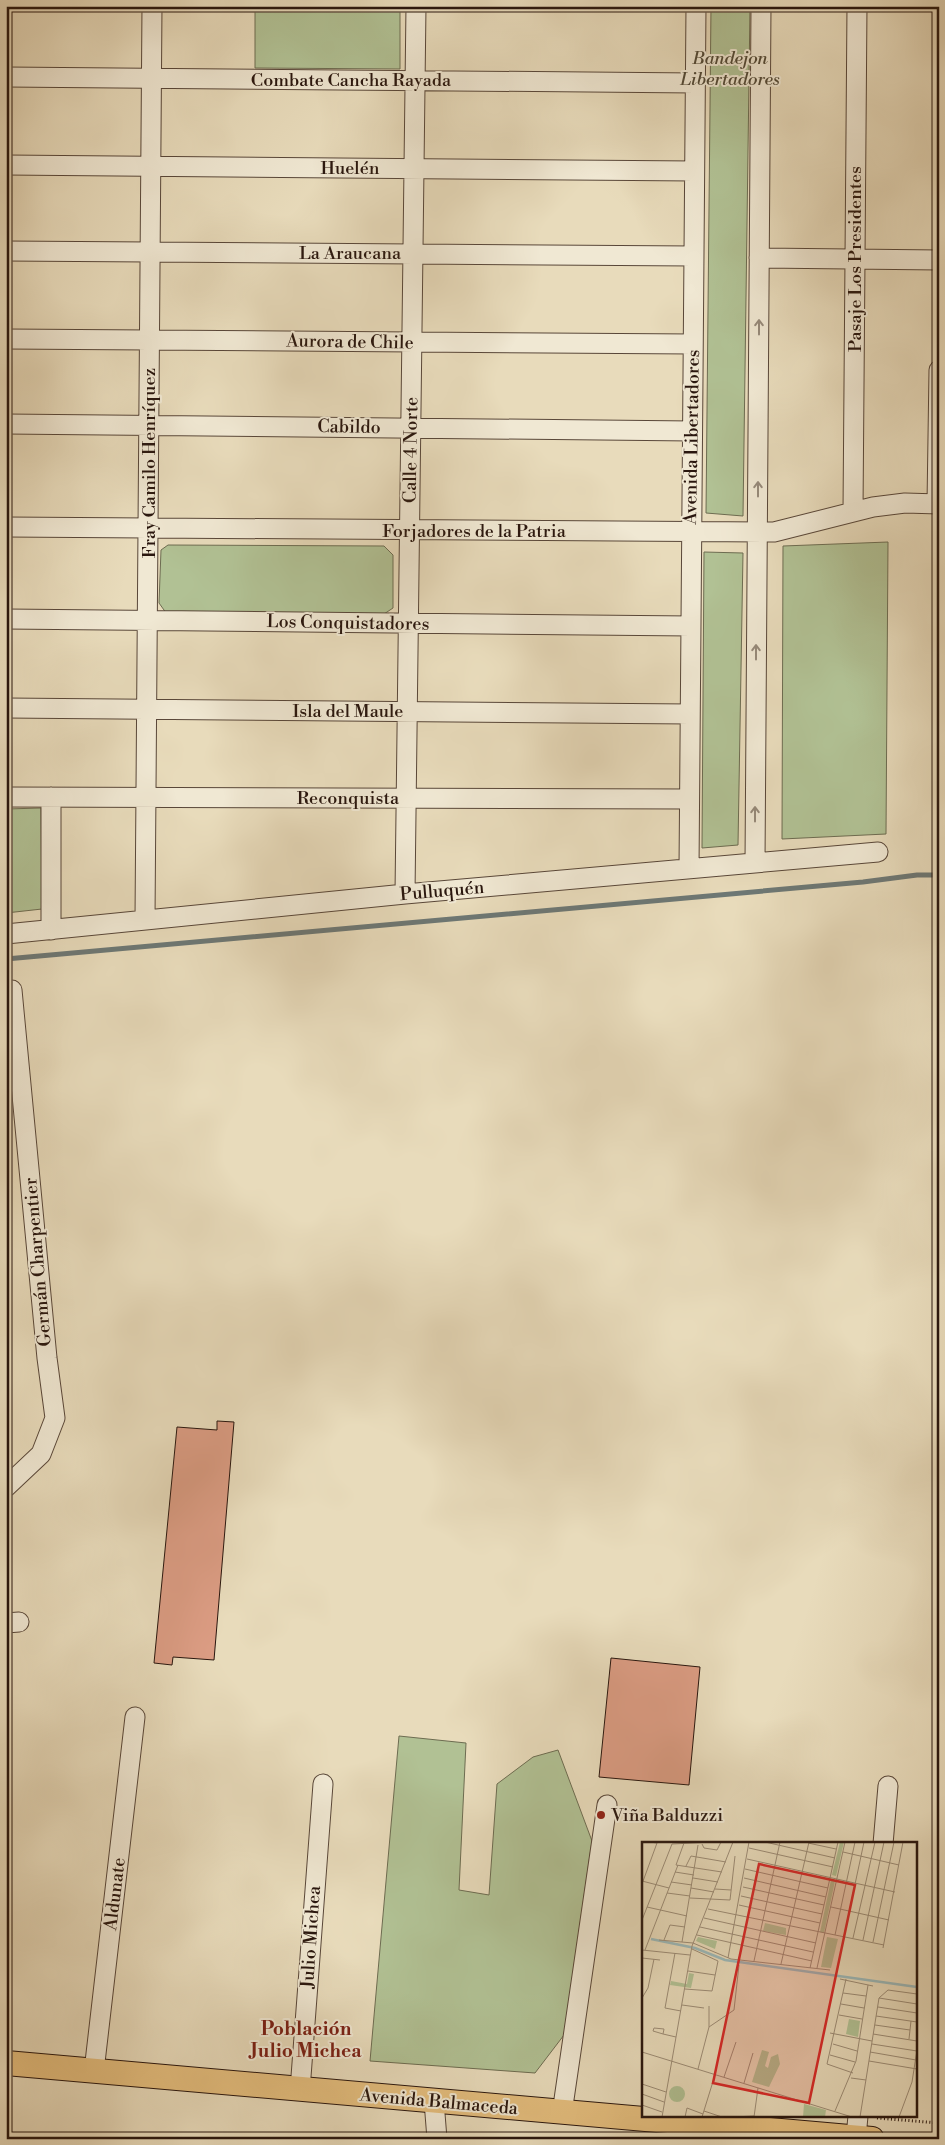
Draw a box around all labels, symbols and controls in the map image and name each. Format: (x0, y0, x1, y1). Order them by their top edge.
park label: Bandejon Libertadores (679, 47, 780, 91)
street label: Combate Cancha Rayada (251, 69, 452, 92)
street label: Huelén (321, 157, 380, 180)
street label: Pasaje Los Presidentes (844, 166, 867, 352)
street label: La Araucana (299, 242, 402, 265)
one-way arrow (754, 319, 764, 335)
street label: Aurora de Chile (285, 329, 414, 355)
street label: Avenida Libertadores (679, 349, 705, 526)
street label: Fray Camilo Henríquez (138, 368, 161, 558)
street label: Calle 4 Norte (399, 397, 423, 503)
street label: Cabildo (317, 415, 381, 439)
one-way arrow (753, 481, 763, 498)
street label: Forjadores de la Patria (382, 520, 567, 543)
street label: Los Conquistadores (266, 610, 430, 636)
one-way arrow (751, 644, 761, 660)
street label: Isla del Maule (293, 700, 403, 723)
street label: Reconquista (297, 787, 400, 810)
one-way arrow (750, 806, 760, 822)
street label: Pulluquén (399, 876, 486, 906)
street label: Germán Charpentier (19, 1176, 57, 1348)
place label: Viña Balduzzi (610, 1804, 723, 1827)
marker: Viña Balduzzi (595, 1809, 607, 1821)
inset map (642, 1842, 918, 2118)
street label: Aldunate (99, 1856, 131, 1933)
street label: Julio Michea (296, 1884, 326, 1990)
district label: Población Julio Michea (247, 2017, 362, 2063)
street label: Avenida Balmaceda (358, 2084, 520, 2120)

